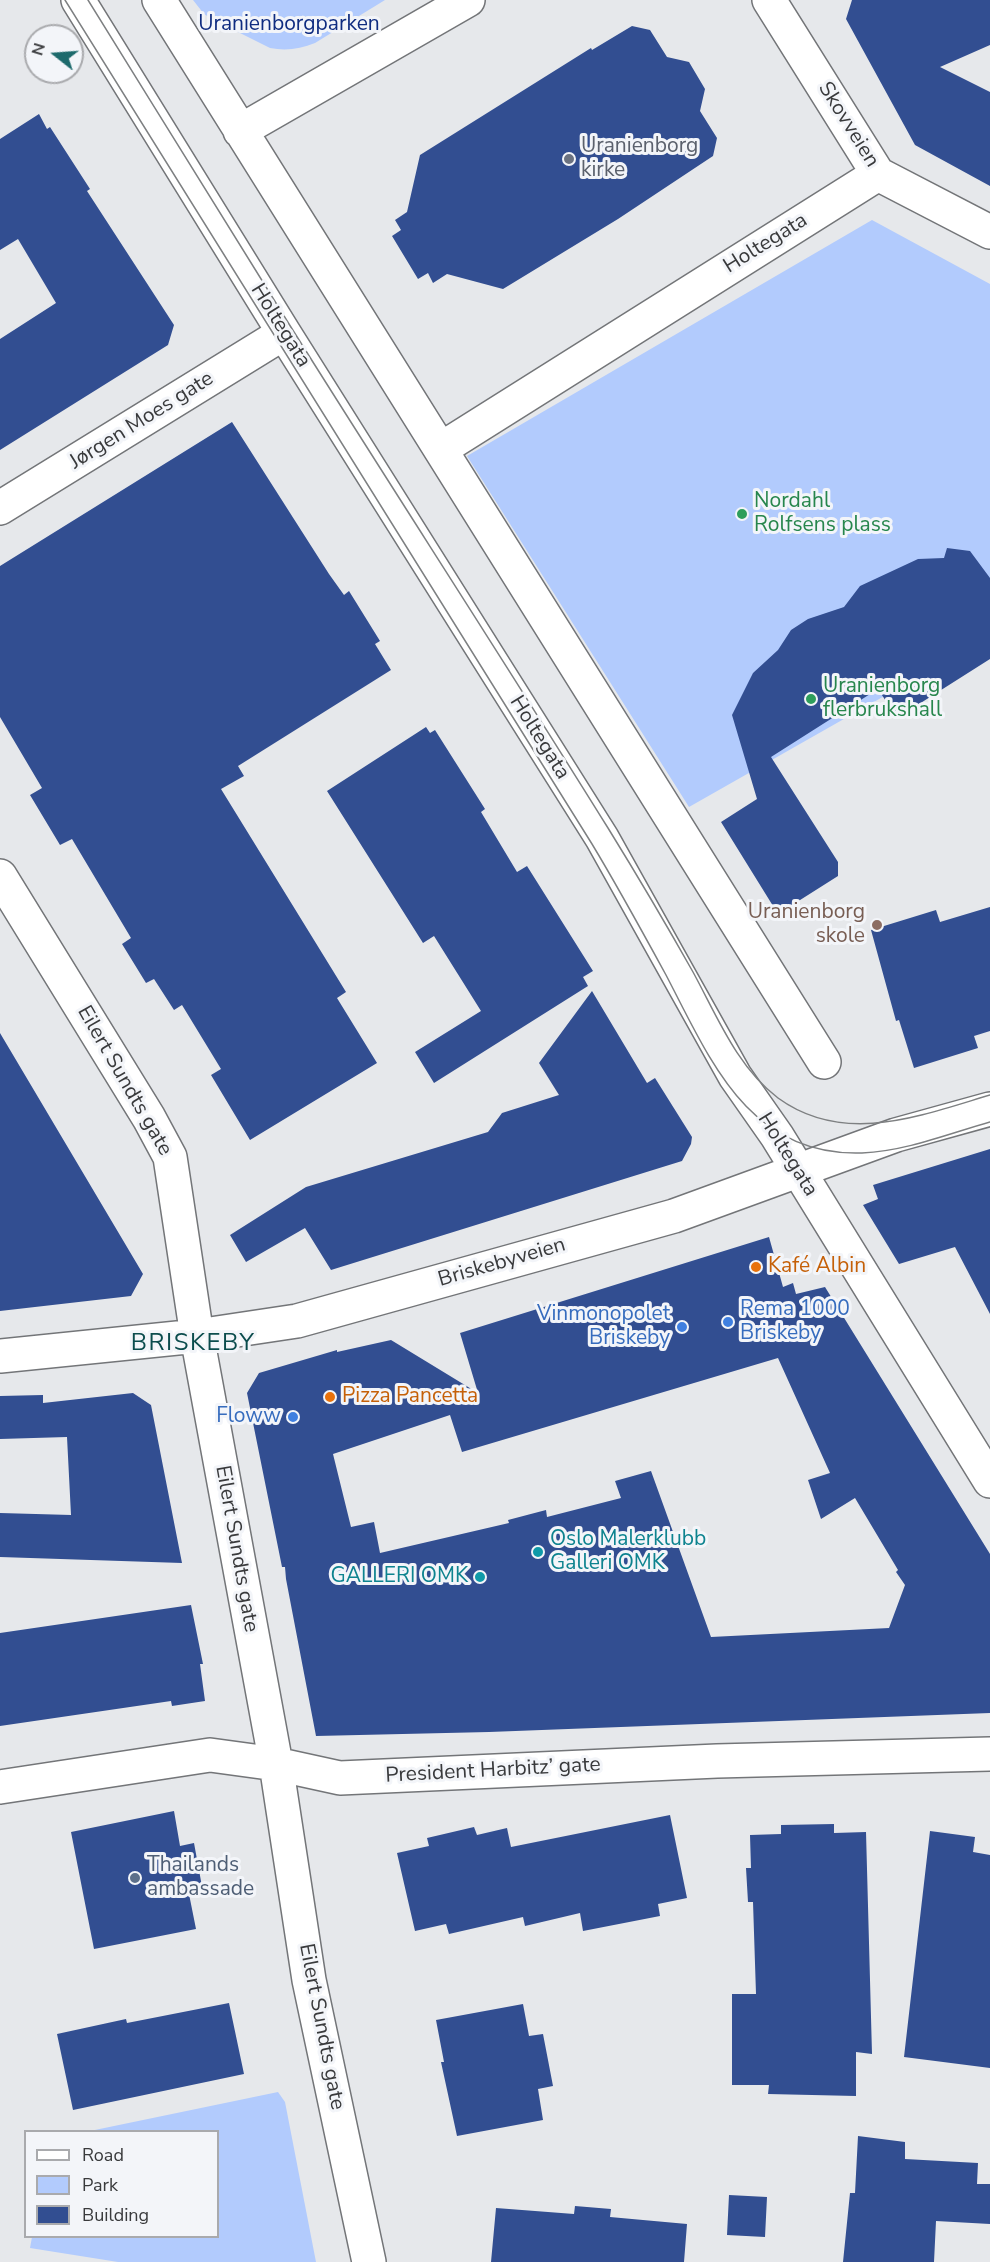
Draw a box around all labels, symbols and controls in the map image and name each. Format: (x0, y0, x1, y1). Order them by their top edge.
park label: Uranienborgparken (198, 12, 380, 38)
north arrow (24, 24, 84, 84)
text: N (26, 40, 51, 58)
street label: Skovveien (812, 78, 884, 172)
place label: Uranienborg kirke (581, 134, 698, 184)
marker: Uranienborg kirke (562, 152, 576, 166)
street label: Holtegata (719, 208, 813, 280)
street label: Holtegata (244, 279, 316, 373)
street label: Jørgen Moes gate (65, 367, 219, 475)
place label: Nordahl Rolfsens plass (754, 489, 891, 539)
marker: Nordahl Rolfsens plass (735, 507, 749, 521)
place label: Uranienborg flerbrukshall (823, 674, 942, 724)
street label: Holtegata (503, 691, 575, 785)
marker: Uranienborg flerbrukshall (804, 692, 818, 706)
place label: Uranienborg skole (748, 900, 865, 950)
marker: Uranienborg skole (870, 918, 884, 932)
street label: Eilert Sundts gate (71, 1002, 177, 1160)
street label: Holtegata (751, 1108, 823, 1202)
street label: Briskebyveien (435, 1233, 569, 1293)
place label: Kafé Albin (768, 1254, 866, 1280)
marker: Kafé Albin (749, 1260, 763, 1274)
place label: Rema 1000 Briskeby (740, 1297, 850, 1347)
place label: Vinmonopolet Briskeby (537, 1302, 670, 1352)
marker: Rema 1000 Briskeby (721, 1315, 735, 1329)
marker: Vinmonopolet Briskeby (675, 1320, 689, 1334)
district label: BRISKEBY (131, 1330, 255, 1358)
place label: Pizza Pancetta (342, 1384, 478, 1410)
marker: Pizza Pancetta (323, 1390, 337, 1404)
place label: Floww (216, 1404, 281, 1430)
marker: Floww (286, 1410, 300, 1424)
street label: Eilert Sundts gate (209, 1464, 263, 1634)
place label: Oslo Malerklubb Galleri OMK (550, 1527, 706, 1577)
marker: Oslo Malerklubb Galleri OMK (531, 1545, 545, 1559)
place label: GALLERI OMK (330, 1564, 468, 1590)
marker: GALLERI OMK (473, 1570, 487, 1584)
street label: President Harbitz’ gate (385, 1753, 601, 1789)
place label: Thailands ambassade (147, 1853, 254, 1903)
marker: Thailands ambassade (128, 1871, 142, 1885)
street label: Eilert Sundts gate (293, 1942, 349, 2112)
legend (24, 2130, 219, 2238)
text: Road (82, 2143, 124, 2167)
text: Park (82, 2173, 118, 2197)
text: Building (82, 2203, 149, 2227)

